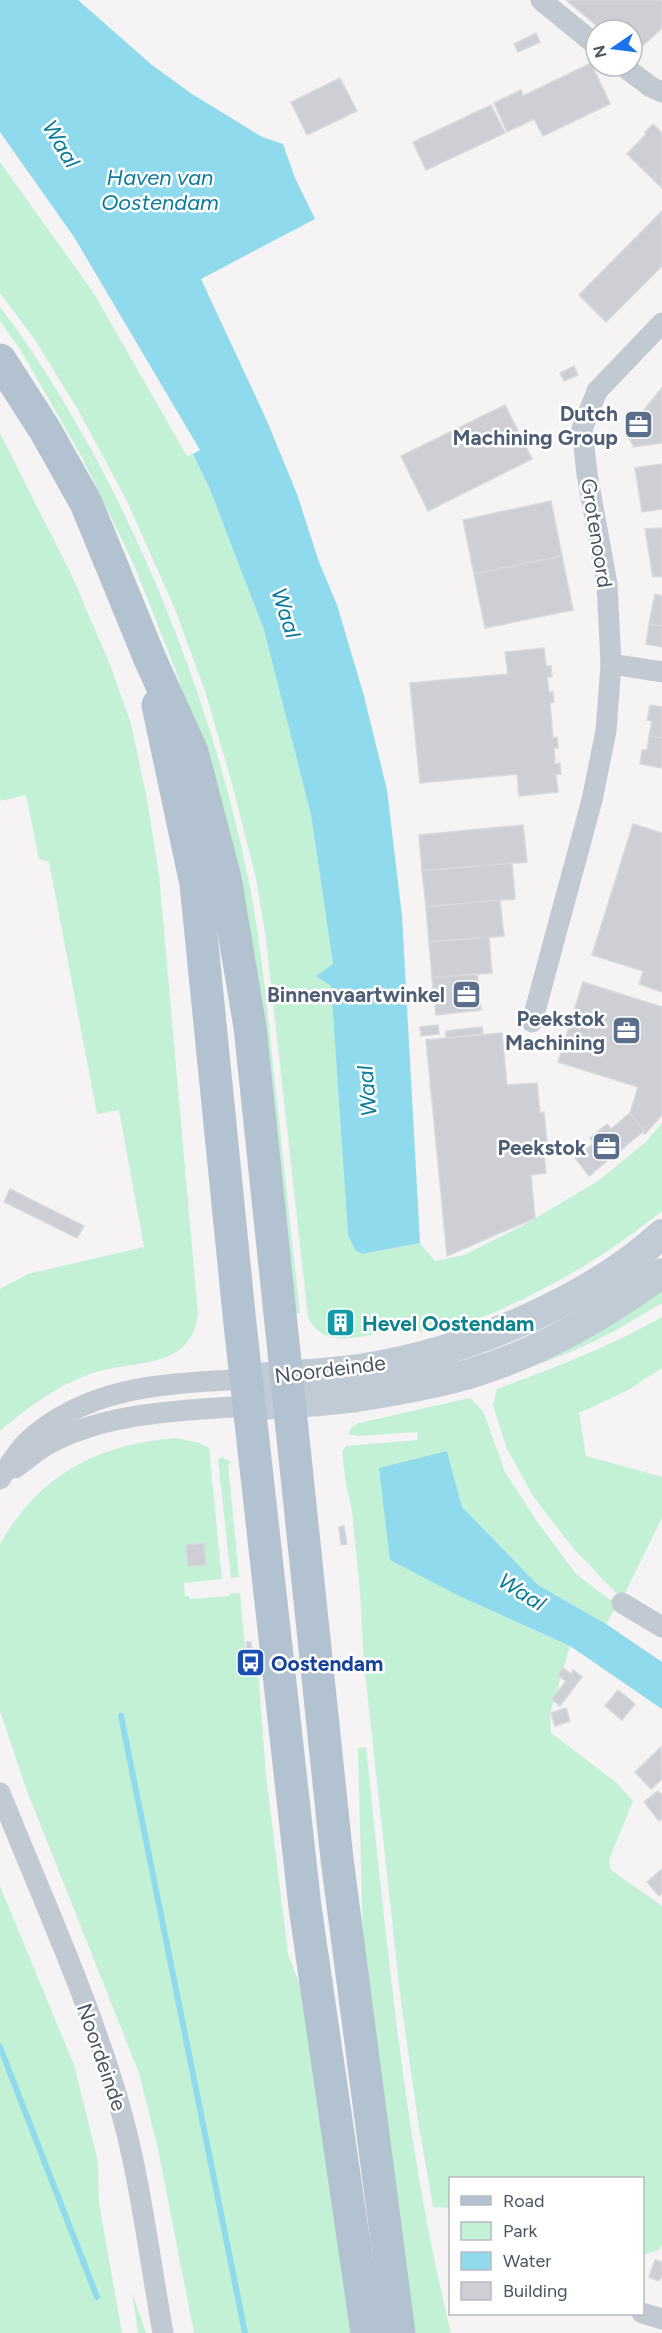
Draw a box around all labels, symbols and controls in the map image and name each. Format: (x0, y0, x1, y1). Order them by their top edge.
north arrow (584, 18, 644, 78)
text: N (589, 43, 611, 60)
water label: Waal (36, 115, 86, 173)
water label: Haven van Oostendam (101, 164, 219, 216)
place label: Dutch Machining Group (453, 401, 618, 450)
office icon: Dutch Machining Group (623, 409, 655, 441)
street label: Grotenoord (576, 477, 618, 589)
water label: Waal (265, 585, 307, 641)
office icon: Binnenvaartwinkel (450, 978, 482, 1010)
place label: Binnenvaartwinkel (267, 982, 445, 1007)
place label: Peekstok Machining (505, 1006, 606, 1055)
office icon: Peekstok Machining (610, 1014, 642, 1046)
water label: Waal (351, 1064, 383, 1118)
office icon: Peekstok (591, 1131, 623, 1163)
place label: Peekstok (497, 1135, 587, 1160)
building icon: Hevel Oostendam (325, 1307, 357, 1339)
place label: Hevel Oostendam (362, 1311, 534, 1336)
street label: Noordeinde (273, 1350, 387, 1388)
water label: Waal (493, 1567, 551, 1617)
bus stop icon: Oostendam (234, 1647, 266, 1679)
place label: Oostendam (271, 1651, 383, 1676)
street label: Noordeinde (72, 2000, 132, 2114)
legend (449, 2177, 644, 2315)
text: Road (503, 2190, 544, 2212)
text: Park (503, 2220, 538, 2242)
text: Water (503, 2250, 551, 2272)
text: Building (503, 2280, 568, 2302)

